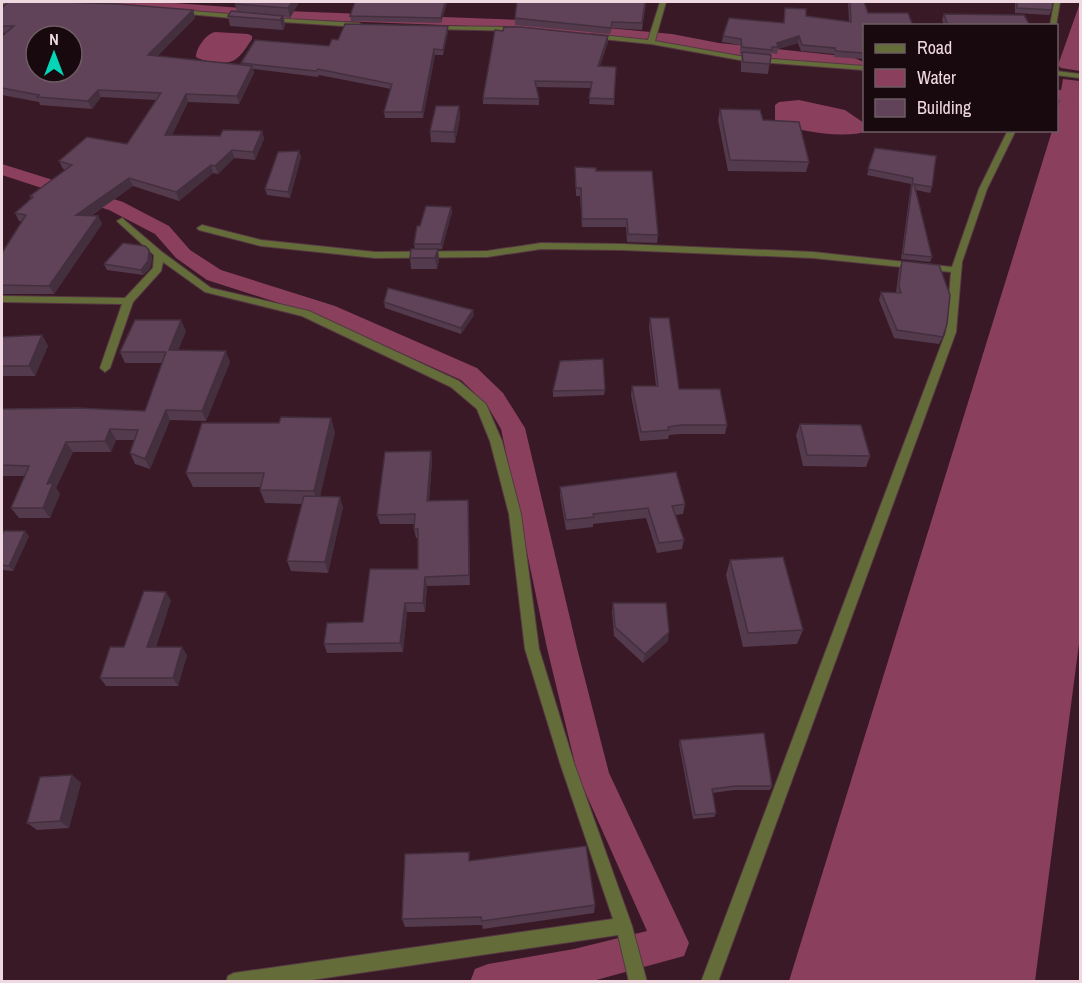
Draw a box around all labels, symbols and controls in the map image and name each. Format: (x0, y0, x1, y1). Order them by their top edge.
north arrow (24, 24, 84, 84)
legend (863, 24, 1058, 132)
text: N (49, 28, 59, 50)
text: Road (917, 35, 952, 60)
text: Water (917, 65, 956, 90)
text: Building (917, 95, 972, 120)

